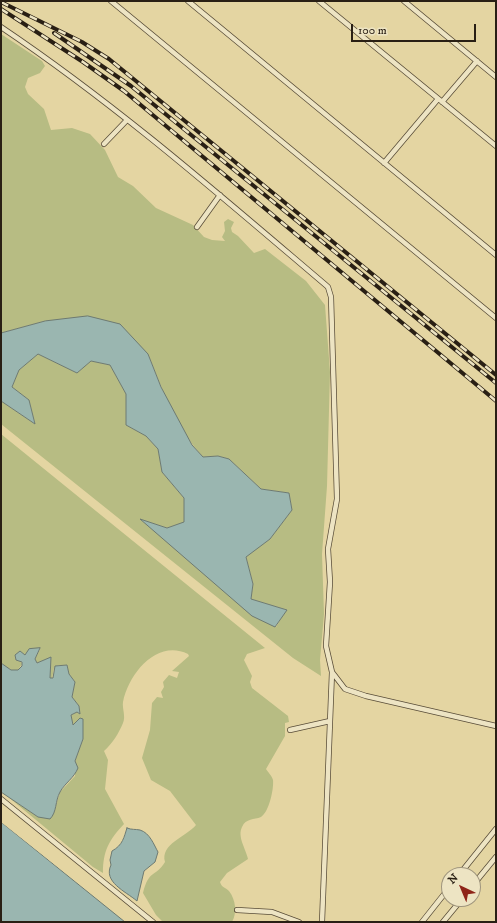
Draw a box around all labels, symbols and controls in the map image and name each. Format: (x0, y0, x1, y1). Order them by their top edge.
scale bar (353, 16, 478, 42)
text: 100 m (358, 23, 387, 38)
north arrow (441, 867, 481, 907)
text: N (445, 871, 461, 887)

